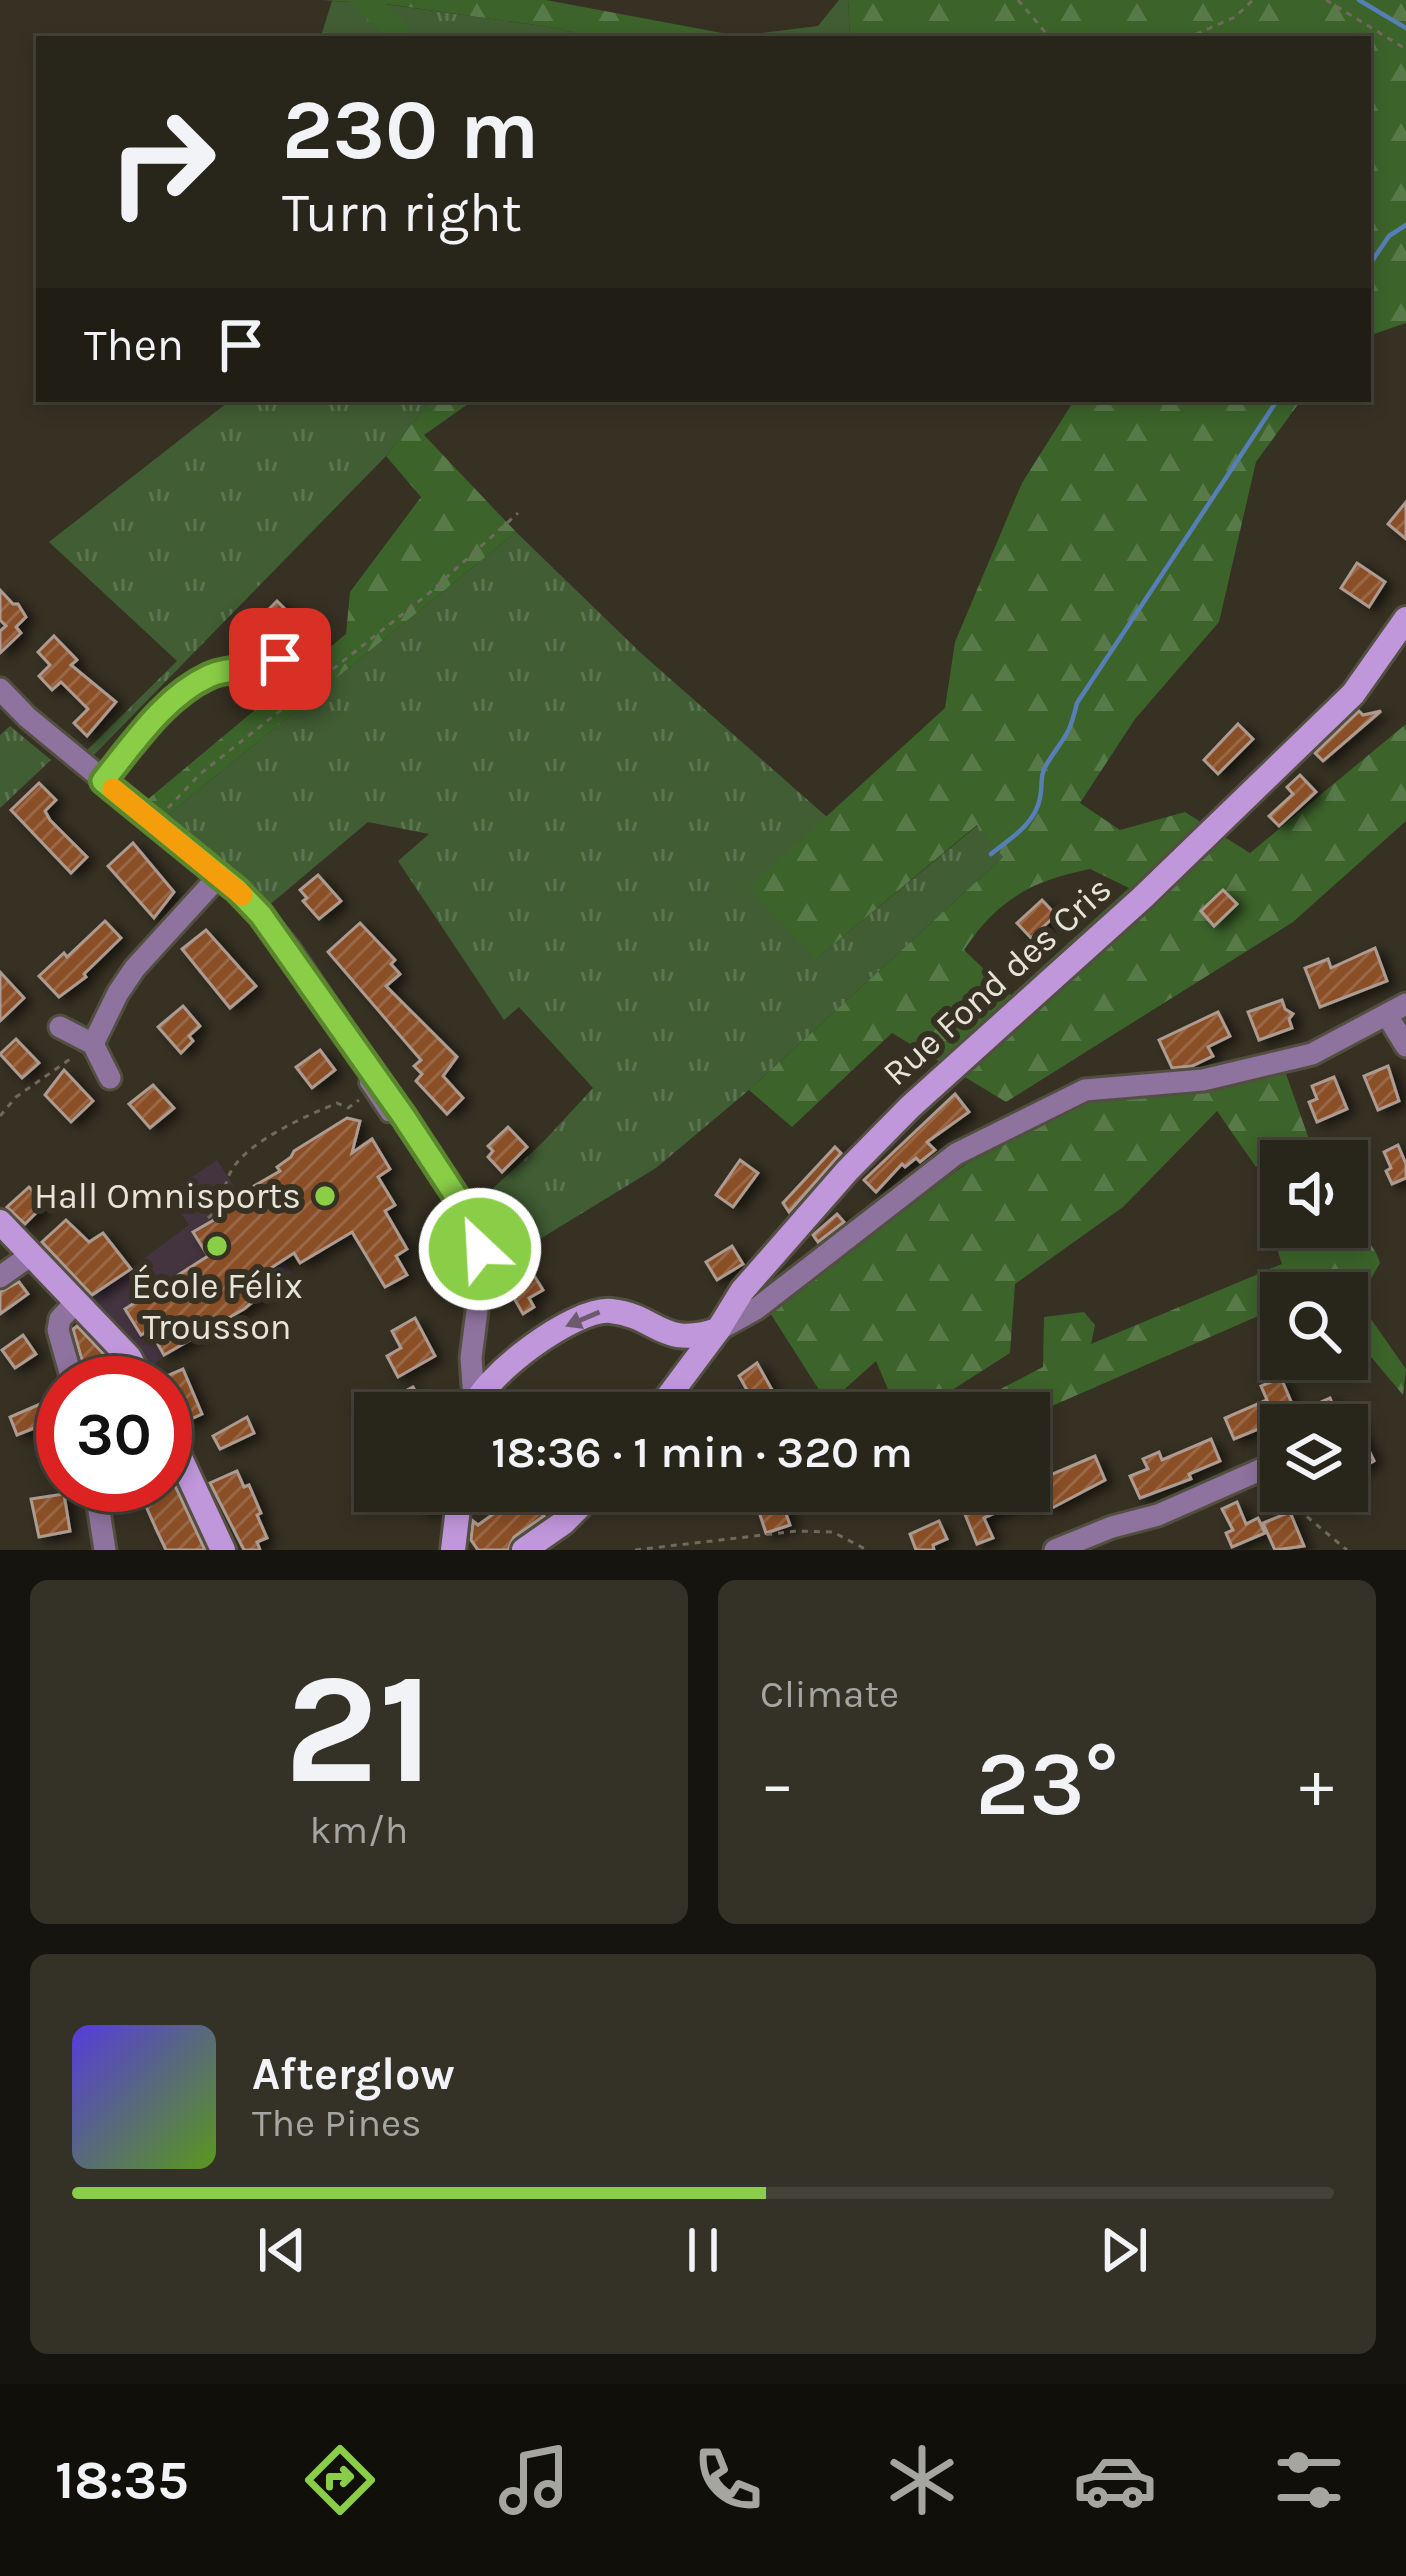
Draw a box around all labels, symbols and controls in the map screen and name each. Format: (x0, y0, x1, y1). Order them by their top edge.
text: 230 m (282, 81, 539, 179)
icon: right (84, 84, 240, 240)
text: Turn right (282, 181, 522, 245)
icon: arrive (208, 312, 274, 378)
text: Then (84, 319, 184, 371)
pin (229, 608, 331, 710)
icon: arrive (247, 626, 313, 692)
street label: Rue Fond des Cris (874, 868, 1120, 1094)
map controls (1260, 1140, 1368, 1512)
button: sound (1260, 1140, 1368, 1248)
place label: Hall Omnisports (34, 1175, 301, 1217)
marker: Hall Omnisports (312, 1183, 338, 1209)
position arrow (417, 1186, 543, 1312)
marker: École Félix Trousson (204, 1233, 230, 1259)
place label: École Félix Trousson (131, 1264, 303, 1348)
button: search (1260, 1272, 1368, 1380)
one-way arrow (565, 1310, 601, 1329)
speed limit sign: 30 (36, 1356, 192, 1512)
button: layers (1260, 1404, 1368, 1512)
text: 18:36 · 1 min · 320 m (491, 1426, 913, 1478)
text: 21 (284, 1638, 434, 1820)
text: Climate (760, 1671, 899, 1717)
text: 23° (976, 1731, 1118, 1837)
text: − (760, 1745, 795, 1823)
text: + (1299, 1745, 1334, 1823)
text: km/h (310, 1807, 408, 1853)
text: Afterglow (252, 2048, 455, 2100)
text: The Pines (252, 2100, 422, 2146)
icon: previous (249, 2217, 315, 2283)
icon: pause (670, 2217, 736, 2283)
icon: next (1091, 2217, 1157, 2283)
icon: directions (298, 2438, 382, 2522)
icon: music (492, 2438, 576, 2522)
icon: phone (686, 2438, 770, 2522)
icon: climate (880, 2438, 964, 2522)
icon: car (1073, 2438, 1157, 2522)
icon: filters (1267, 2438, 1351, 2522)
text: 18:35 (55, 2448, 189, 2512)

